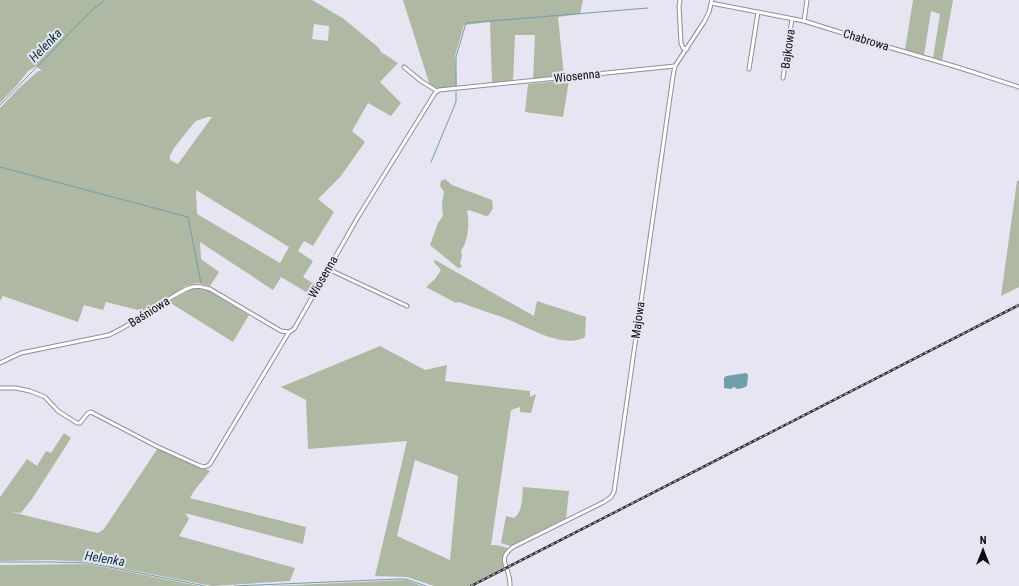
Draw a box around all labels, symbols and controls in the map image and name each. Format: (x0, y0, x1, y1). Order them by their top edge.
water label: Helenka (26, 26, 65, 65)
street label: Chabrowa (841, 26, 891, 54)
street label: Bajkowa (778, 28, 798, 70)
street label: Wiosenna (553, 67, 601, 85)
street label: Wiosenna (305, 253, 341, 301)
street label: Baśniowa (126, 294, 172, 330)
street label: Majowa (628, 300, 648, 339)
north arrow (963, 530, 1003, 570)
text: N (980, 534, 987, 547)
water label: Helenka (84, 548, 126, 569)

